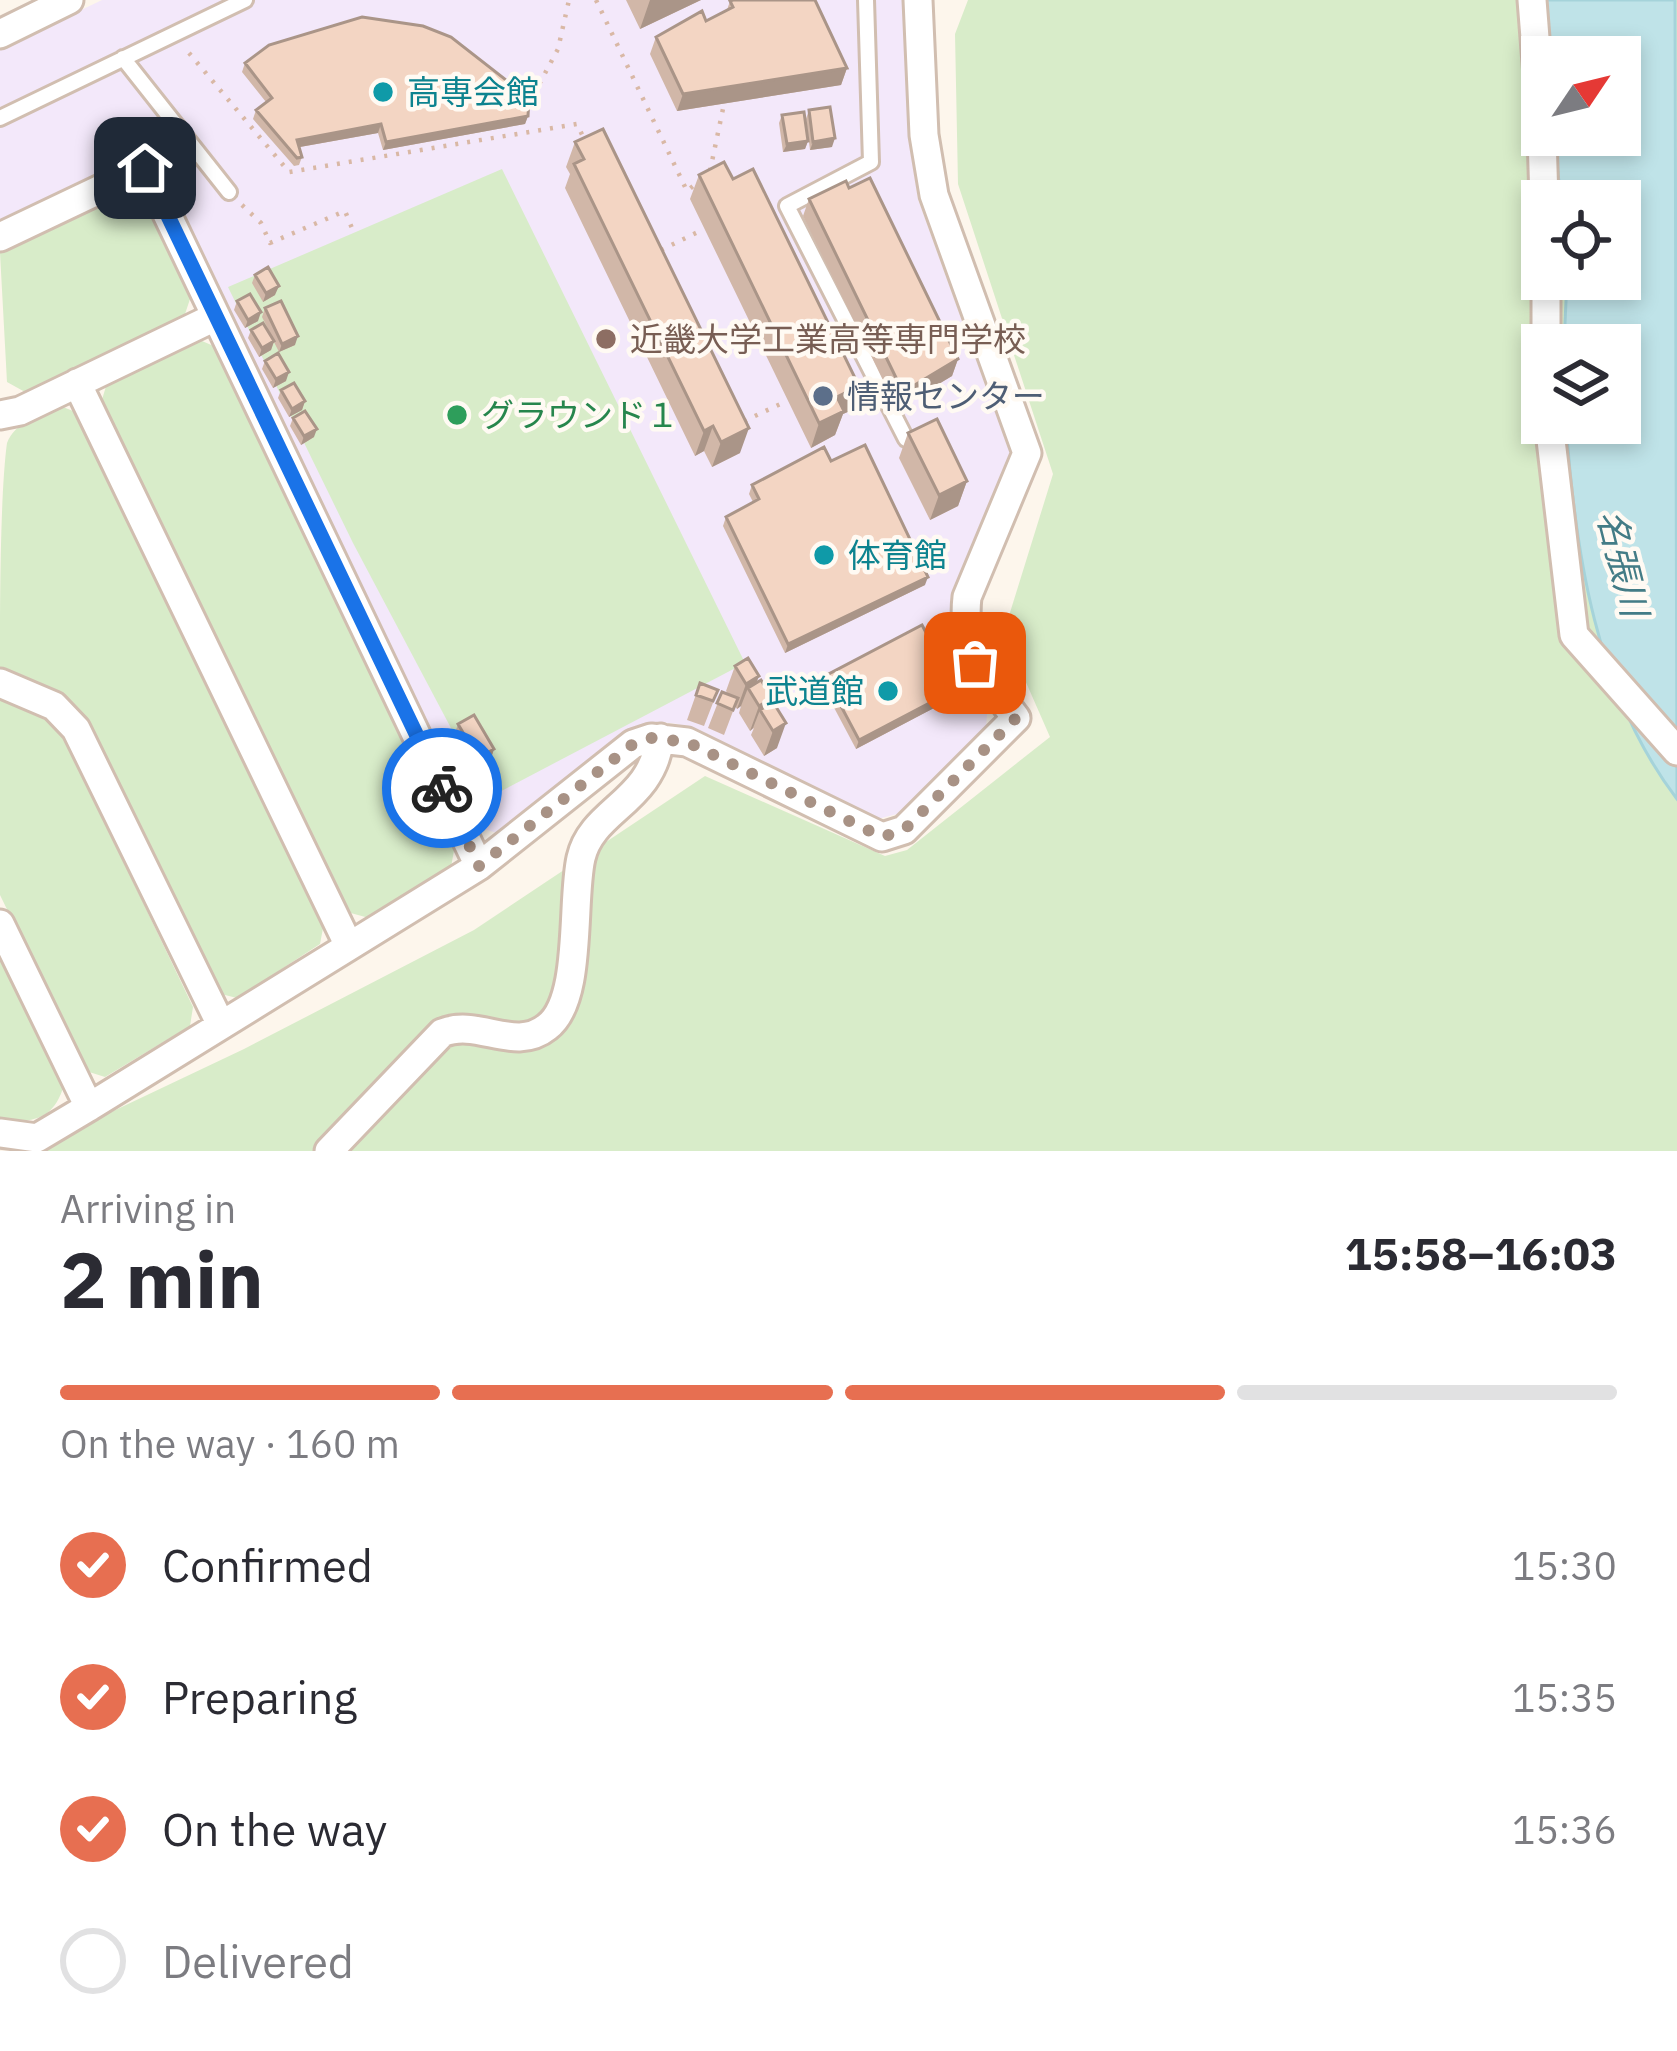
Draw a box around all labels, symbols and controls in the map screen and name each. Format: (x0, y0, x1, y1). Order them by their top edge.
north arrow (1521, 36, 1641, 156)
map controls (1521, 36, 1641, 444)
place label: 高専会館 (407, 70, 539, 113)
marker: 高専会館 (370, 79, 396, 105)
pin (94, 117, 196, 219)
icon: home (112, 135, 178, 201)
button: locate (1521, 180, 1641, 300)
place label: 近畿大学工業高等専門学校 (630, 317, 1026, 360)
button: layers (1521, 324, 1641, 444)
marker: 近畿大学工業高等専門学校 (593, 326, 619, 352)
place label: 情報センター (847, 374, 1045, 417)
marker: 情報センター (810, 383, 836, 409)
place label: グラウンド１ (481, 393, 679, 436)
marker: グラウンド１ (444, 402, 470, 428)
water label: 名張川 (1588, 505, 1660, 625)
place label: 体育館 (848, 533, 947, 576)
marker: 体育館 (811, 542, 837, 568)
pin (924, 612, 1026, 714)
icon: bag (942, 630, 1008, 696)
place label: 武道館 (765, 669, 864, 712)
marker: 武道館 (875, 678, 901, 704)
courier (382, 728, 502, 848)
icon: bike (409, 755, 475, 821)
text: Arriving in (60, 1183, 236, 1234)
text: 15:58–16:03 (1345, 1224, 1617, 1282)
text: 2 min (60, 1228, 264, 1329)
text: On the way · 160 m (60, 1418, 400, 1469)
icon: check (60, 1532, 126, 1598)
text: Confirmed (162, 1536, 373, 1594)
text: 15:30 (1512, 1540, 1617, 1591)
icon: check (60, 1664, 126, 1730)
text: Preparing (162, 1668, 357, 1726)
text: 15:35 (1512, 1672, 1617, 1723)
icon: check (60, 1796, 126, 1862)
text: On the way (162, 1800, 387, 1858)
text: 15:36 (1512, 1804, 1617, 1855)
text: Delivered (162, 1932, 354, 1990)

